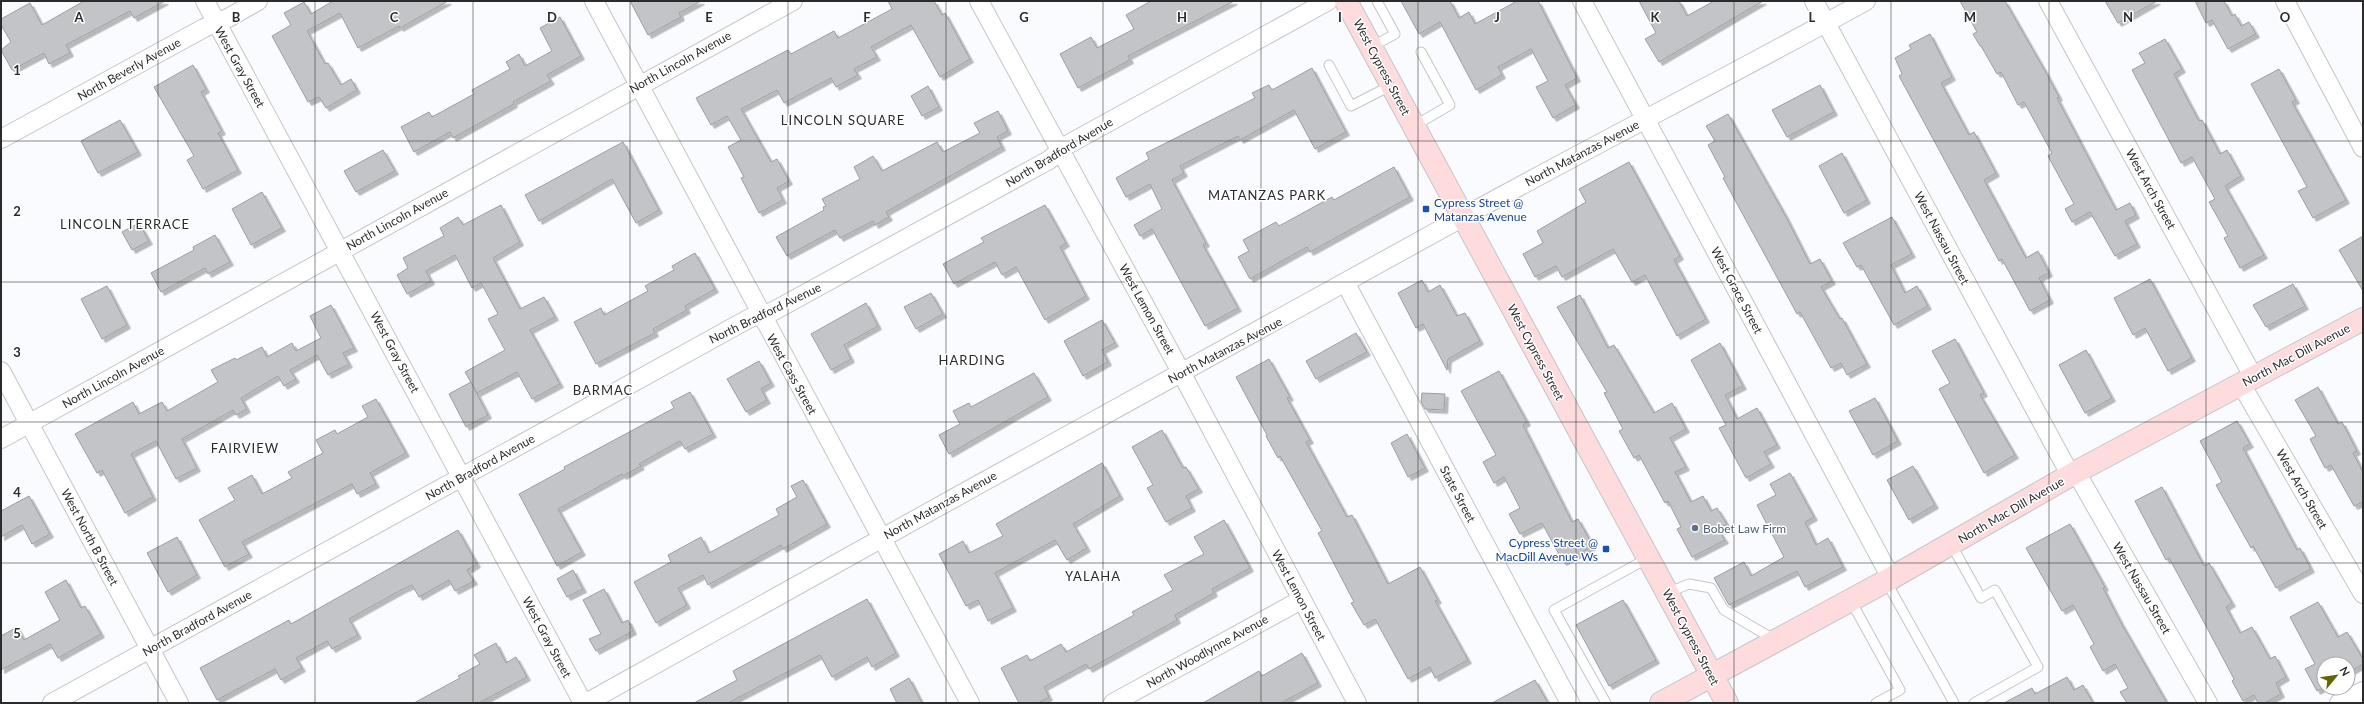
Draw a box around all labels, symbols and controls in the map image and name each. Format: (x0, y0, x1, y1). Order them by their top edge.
text: A (73, 9, 84, 25)
text: B (232, 9, 241, 25)
text: C (390, 9, 399, 25)
text: D (547, 9, 557, 25)
text: E (705, 9, 713, 25)
text: F (863, 9, 871, 25)
text: G (1019, 9, 1029, 25)
text: H (1177, 9, 1187, 25)
text: I (1338, 9, 1342, 25)
text: J (1494, 9, 1500, 25)
text: K (1651, 9, 1661, 25)
text: L (1809, 9, 1816, 25)
text: M (1964, 9, 1976, 25)
text: N (2123, 9, 2133, 25)
text: O (2280, 9, 2291, 25)
street label: West Cypress Street (1350, 16, 1414, 118)
street label: West Gray Street (212, 24, 269, 111)
street label: North Lincoln Avenue (626, 28, 734, 96)
street label: North Beverly Avenue (75, 34, 183, 104)
text: 1 (13, 62, 21, 78)
district label: LINCOLN SQUARE (781, 112, 905, 128)
street label: North Bradford Avenue (1002, 114, 1116, 190)
street label: North Matanzas Avenue (1522, 117, 1642, 189)
street label: West Arch Street (2123, 146, 2180, 232)
street label: North Lincoln Avenue (343, 185, 451, 253)
district label: MATANZAS PARK (1208, 187, 1326, 203)
street label: West Nassau Street (1911, 189, 1973, 288)
place label: Cypress Street @ Matanzas Avenue (1434, 195, 1527, 224)
text: 2 (13, 203, 21, 219)
marker: Cypress Street @ Matanzas Avenue (1421, 204, 1431, 214)
district label: LINCOLN TERRACE (60, 216, 190, 232)
street label: West Grace Street (1708, 244, 1767, 337)
street label: West Lemon Street (1116, 261, 1178, 357)
street label: North Bradford Avenue (706, 279, 824, 347)
street label: West Cypress Street (1504, 301, 1568, 403)
street label: West Gray Street (367, 309, 423, 396)
street label: North Matanzas Avenue (1165, 314, 1285, 386)
street label: North Mac Dill Avenue (2240, 320, 2352, 390)
street label: West Cass Street (764, 331, 821, 417)
street label: North Lincoln Avenue (59, 343, 167, 411)
text: 3 (13, 344, 21, 360)
district label: HARDING (939, 352, 1005, 368)
district label: BARMAC (573, 382, 633, 398)
street label: North Bradford Avenue (423, 431, 537, 503)
district label: FAIRVIEW (211, 440, 279, 456)
street label: West Arch Street (2273, 446, 2331, 532)
street label: State Street (1437, 463, 1479, 525)
street label: North Matanzas Avenue (881, 468, 999, 542)
street label: North Mac Dill Avenue (1955, 474, 2067, 546)
text: 4 (13, 484, 21, 500)
street label: West North B Street (58, 486, 122, 589)
place label: Bobet Law Firm (1703, 521, 1786, 536)
marker: Bobet Law Firm (1690, 523, 1700, 533)
place label: Cypress Street @ MacDill Avenue Ws (1496, 535, 1598, 564)
street label: West Nassau Street (2110, 540, 2175, 637)
marker: Cypress Street @ MacDill Avenue Ws (1601, 544, 1611, 554)
street label: West Lemon Street (1269, 547, 1330, 644)
district label: YALAHA (1065, 568, 1121, 584)
street label: West Cypress Street (1659, 586, 1723, 688)
street label: North Bradford Avenue (140, 587, 254, 659)
street label: West Gray Street (519, 594, 575, 681)
street label: North Woodlynne Avenue (1143, 611, 1271, 691)
text: 5 (13, 625, 21, 641)
north arrow (2316, 656, 2356, 696)
text: N (2337, 664, 2353, 678)

